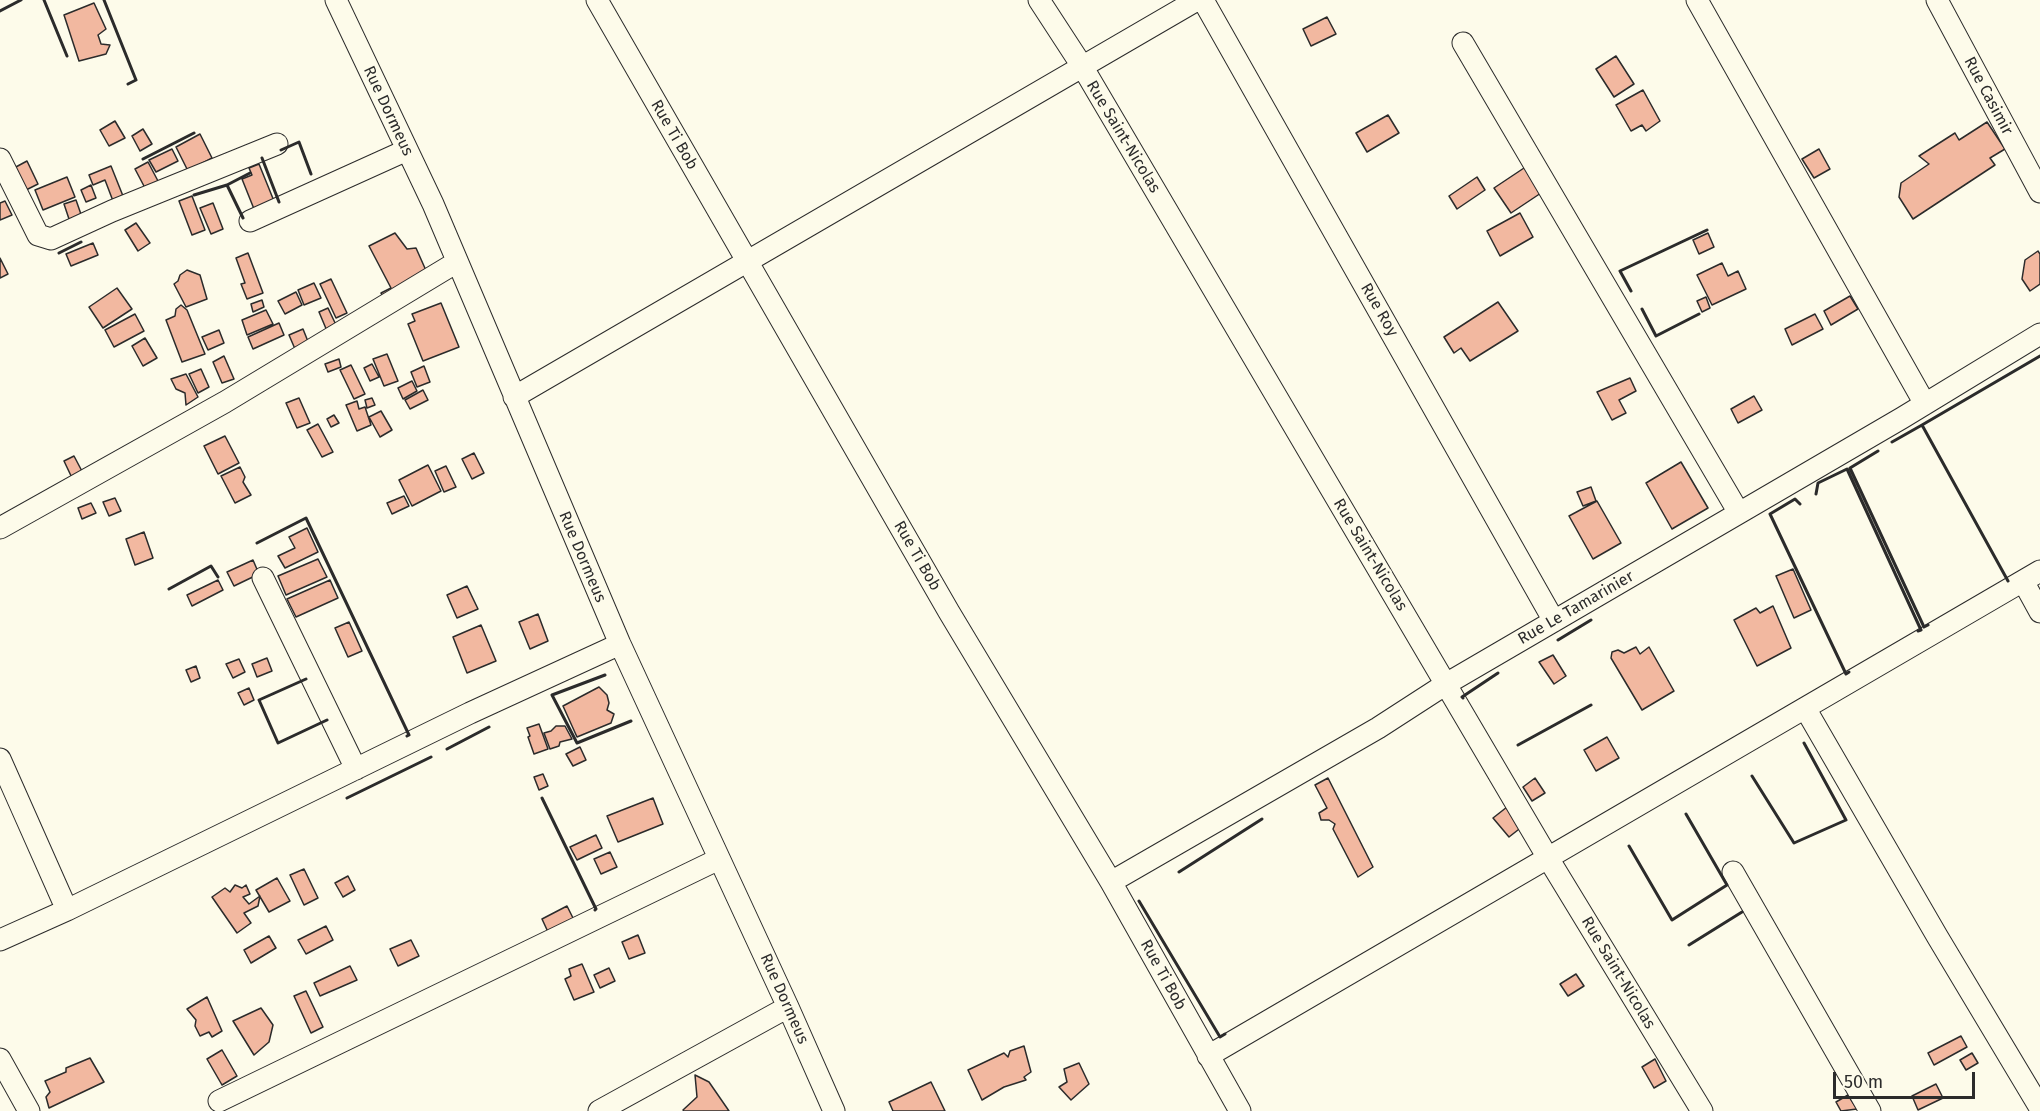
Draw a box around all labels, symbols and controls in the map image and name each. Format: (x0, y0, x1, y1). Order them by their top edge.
street label: Rue Casimir (1959, 54, 2017, 138)
street label: Rue Dormeus (359, 63, 417, 159)
street label: Rue Saint-Nicolas (1082, 77, 1164, 197)
street label: Rue Ti Bob (646, 97, 702, 173)
street label: Rue Roy (1356, 280, 1402, 340)
street label: Rue Saint-Nicolas (1329, 495, 1411, 615)
street label: Rue Dormeus (554, 509, 610, 605)
street label: Rue Ti Bob (889, 518, 945, 594)
street label: Rue Le Tamarinier (1515, 567, 1637, 649)
street label: Rue Saint-Nicolas (1577, 913, 1659, 1033)
street label: Rue Ti Bob (1136, 936, 1190, 1014)
street label: Rue Dormeus (756, 951, 812, 1047)
scale bar (1836, 1060, 1978, 1098)
text: 50 m (1844, 1071, 1883, 1093)

